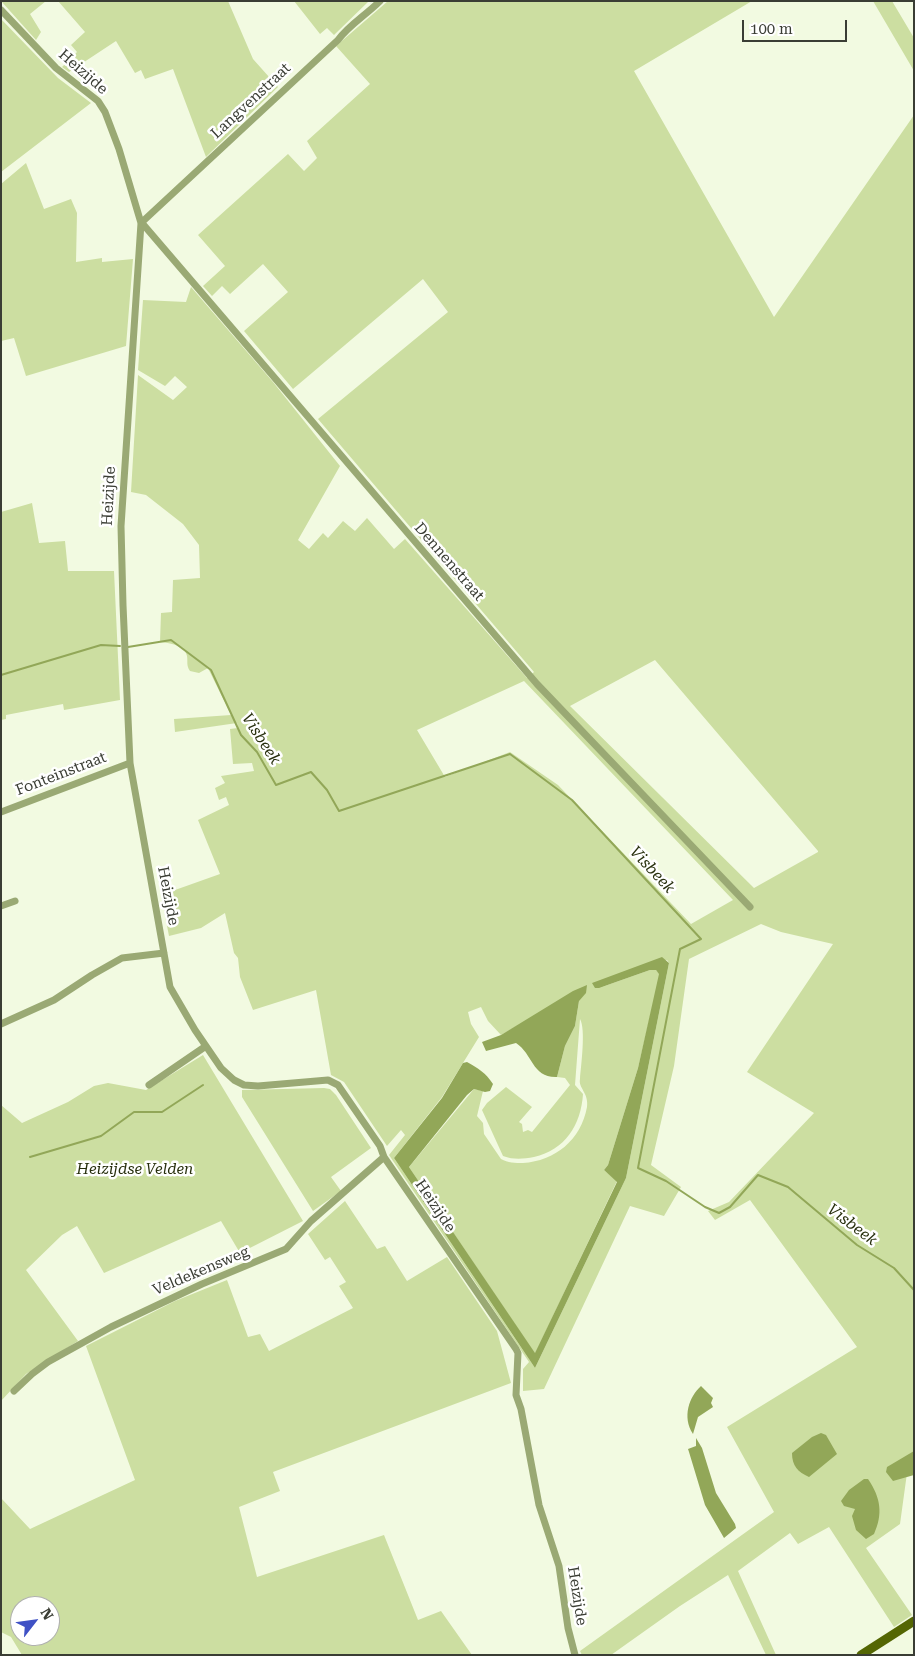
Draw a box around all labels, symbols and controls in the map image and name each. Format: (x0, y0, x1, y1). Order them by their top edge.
scale bar (745, 10, 850, 42)
text: 100 m (750, 20, 793, 38)
street label: Heizijde (55, 46, 111, 98)
street label: Langvenstraat (207, 59, 295, 143)
street label: Heizijde (98, 466, 120, 526)
street label: Dennenstraat (410, 519, 488, 605)
water label: Visbeek (237, 710, 285, 768)
street label: Fonteinstraat (13, 748, 109, 800)
water label: Visbeek (625, 842, 679, 898)
street label: Heizijde (153, 865, 183, 927)
park label: Heizijdse Velden (77, 1161, 193, 1179)
street label: Heizijde (411, 1176, 459, 1236)
water label: Visbeek (823, 1200, 881, 1250)
street label: Veldekensweg (150, 1243, 252, 1299)
street label: Heizijde (563, 1565, 591, 1627)
north arrow (10, 1596, 60, 1646)
text: N (38, 1605, 57, 1623)

